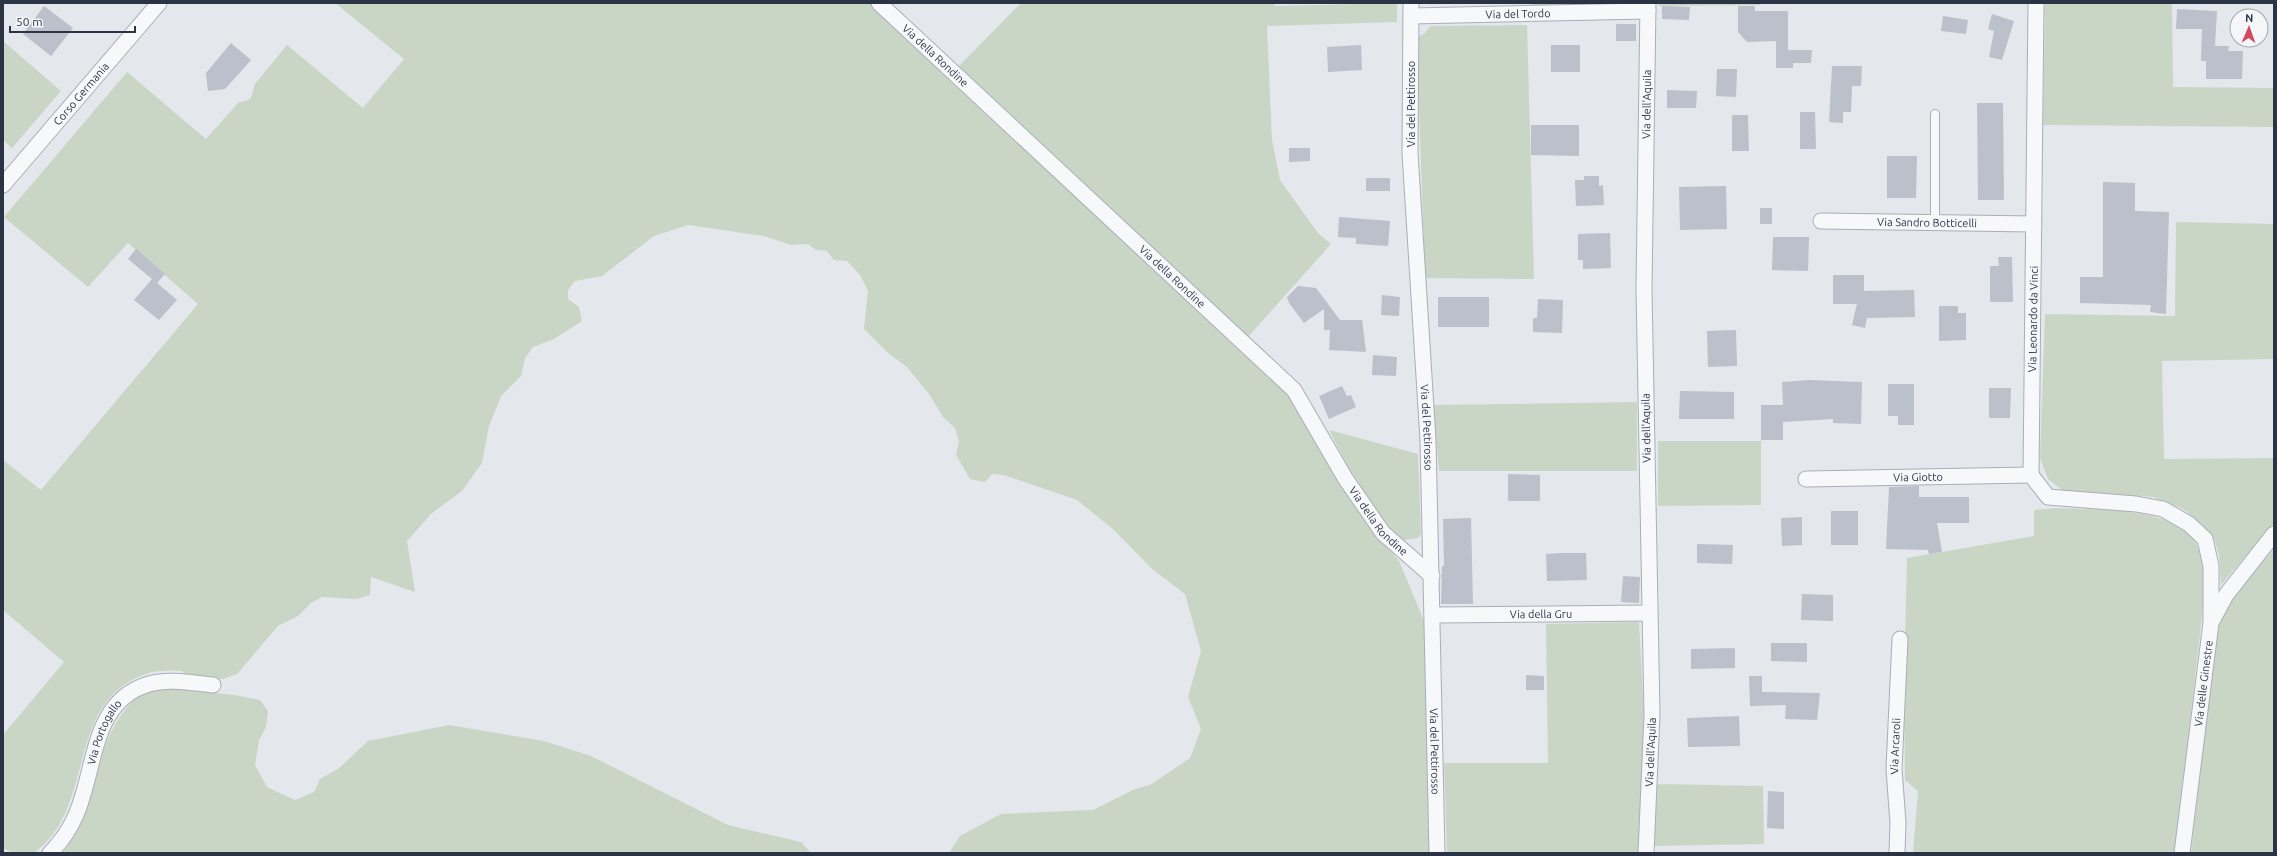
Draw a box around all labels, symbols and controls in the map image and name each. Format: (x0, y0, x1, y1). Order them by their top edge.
street label: Via del Tordo (1485, 7, 1551, 20)
scale bar (10, 8, 135, 34)
north arrow (2229, 8, 2269, 48)
text: N (2245, 12, 2254, 24)
text: 50 m (16, 15, 43, 28)
street label: Via della Rondine (900, 22, 971, 89)
street label: Corso Germania (51, 60, 111, 128)
street label: Via del Pettirosso (1405, 61, 1417, 147)
street label: Via dell'Aquila (1640, 69, 1653, 139)
street label: Via Sandro Botticelli (1877, 216, 1977, 229)
street label: Via della Rondine (1137, 243, 1208, 310)
street label: Via Leonardo da Vinci (2026, 266, 2040, 372)
street label: Via del Pettirosso (1419, 384, 1435, 471)
street label: Via dell'Aquila (1639, 393, 1653, 463)
street label: Via Giotto (1893, 471, 1943, 483)
street label: Via della Rondine (1347, 484, 1410, 558)
street label: Via della Gru (1510, 608, 1572, 620)
street label: Via delle Ginestre (2192, 640, 2215, 727)
street label: Via Portogallo (85, 697, 124, 766)
street label: Via del Pettirosso (1428, 708, 1442, 795)
street label: Via dell'Aquila (1643, 717, 1658, 787)
street label: Via Arcaroli (1888, 718, 1902, 775)

